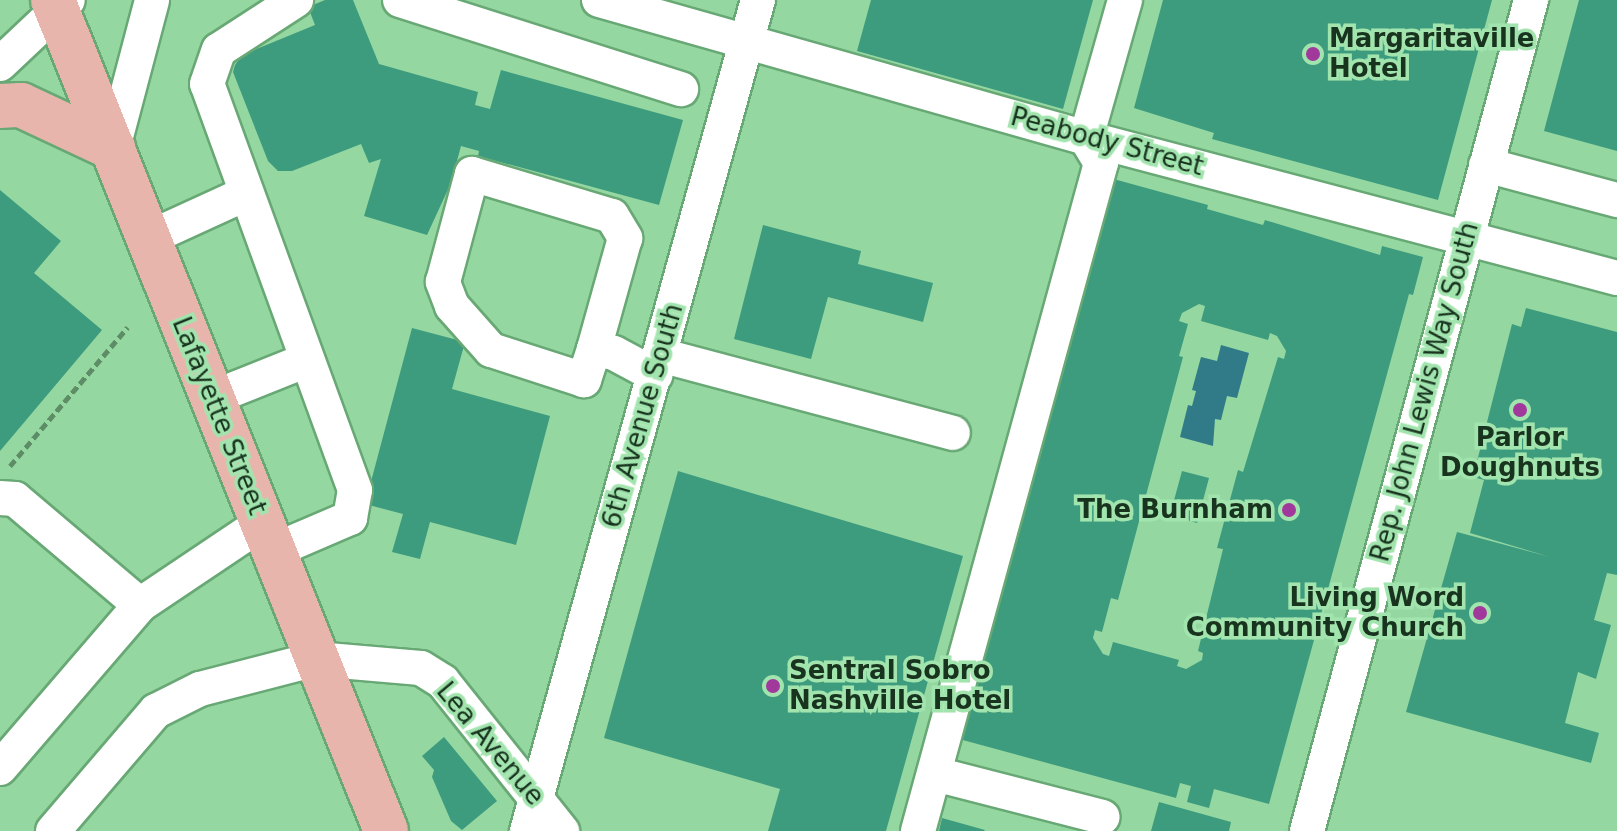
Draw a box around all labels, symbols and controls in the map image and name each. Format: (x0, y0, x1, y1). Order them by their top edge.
place label: Margaritaville Hotel (1329, 23, 1534, 84)
marker: Margaritaville Hotel (1304, 45, 1322, 63)
street label: Peabody Street (1007, 101, 1207, 183)
street label: Rep. John Lewis Way South (1365, 219, 1485, 565)
street label: 6th Avenue South (596, 300, 690, 532)
street label: Lafayette Street (165, 313, 273, 519)
marker: Parlor Doughnuts (1511, 401, 1529, 419)
place label: Parlor Doughnuts (1440, 422, 1600, 484)
place label: The Burnham (1077, 494, 1273, 526)
marker: The Burnham (1280, 501, 1298, 519)
place label: Living Word Community Church (1186, 582, 1464, 644)
marker: Living Word Community Church (1471, 604, 1489, 622)
place label: Sentral Sobro Nashville Hotel (789, 655, 1011, 716)
street label: Lea Avenue (430, 676, 550, 812)
marker: Sentral Sobro Nashville Hotel (764, 677, 782, 695)

